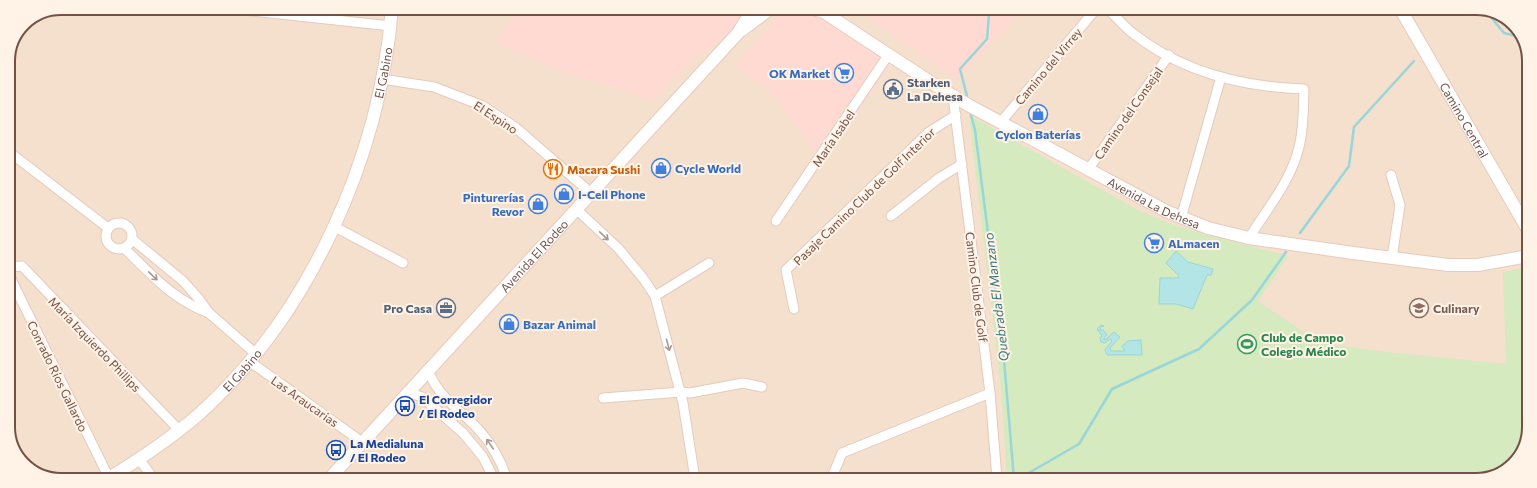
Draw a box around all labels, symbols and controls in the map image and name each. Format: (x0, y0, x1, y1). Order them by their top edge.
street label: Camino del Virrey (1012, 25, 1084, 107)
street label: El Gabino (371, 46, 394, 100)
supermarket icon: OK Market (833, 62, 855, 84)
street label: Camino del Consejal (1091, 64, 1165, 162)
place label: OK Market (769, 66, 830, 80)
place label: Starken La Dehesa (907, 75, 963, 103)
public building icon: Starken La Dehesa (882, 78, 904, 100)
street label: Camino Central (1437, 80, 1492, 160)
street label: El Espino (472, 98, 520, 136)
shop icon: Cyclon Baterías (1027, 103, 1049, 125)
street label: María Isabel (809, 107, 857, 169)
street label: Pasaje Camino Club de Golf Interior (790, 124, 938, 268)
place label: Cyclon Baterías (995, 127, 1081, 141)
shop icon: Cycle World (650, 157, 672, 179)
restaurant icon: Macara Sushi (542, 158, 564, 180)
place label: Cycle World (675, 161, 741, 175)
place label: Macara Sushi (567, 162, 640, 176)
street label: Avenida La Dehesa (1105, 174, 1202, 231)
shop icon: I-Cell Phone (553, 183, 575, 205)
place label: I-Cell Phone (578, 187, 645, 201)
place label: Pinturerías Revor (463, 190, 524, 218)
shop icon: Pinturerías Revor (527, 193, 549, 215)
street label: Avenida El Rodeo (497, 217, 571, 295)
one-way arrow (599, 231, 609, 241)
street label: Camino Club de Golf (963, 231, 991, 343)
water label: Quebrada El Manzano (980, 231, 1012, 362)
supermarket icon: ALmacen (1143, 232, 1165, 254)
place label: ALmacen (1168, 236, 1220, 250)
one-way arrow (148, 271, 158, 281)
street label: María Izquierdo Phillips (46, 294, 144, 394)
office icon: Pro Casa (435, 297, 457, 319)
school or university icon: Culinary (1408, 297, 1430, 319)
place label: Pro Casa (384, 301, 432, 315)
place label: Culinary (1433, 301, 1480, 315)
shop icon: Bazar Animal (498, 313, 520, 335)
place label: Bazar Animal (523, 317, 596, 331)
street label: Conrado Ríos Gallardo (25, 318, 91, 434)
place label: Club de Campo Colegio Médico (1261, 330, 1347, 358)
sports icon: Club de Campo Colegio Médico (1236, 333, 1258, 355)
one-way arrow (665, 339, 673, 352)
street label: El Gabino (220, 346, 264, 394)
street label: Las Araucarias (269, 373, 341, 429)
place label: El Corregidor / El Rodeo (419, 392, 492, 420)
bus stop icon: El Corregidor / El Rodeo (394, 395, 416, 417)
place label: La Medialuna / El Rodeo (350, 436, 423, 464)
bus stop icon: La Medialuna / El Rodeo (325, 439, 347, 461)
one-way arrow (486, 439, 494, 450)

